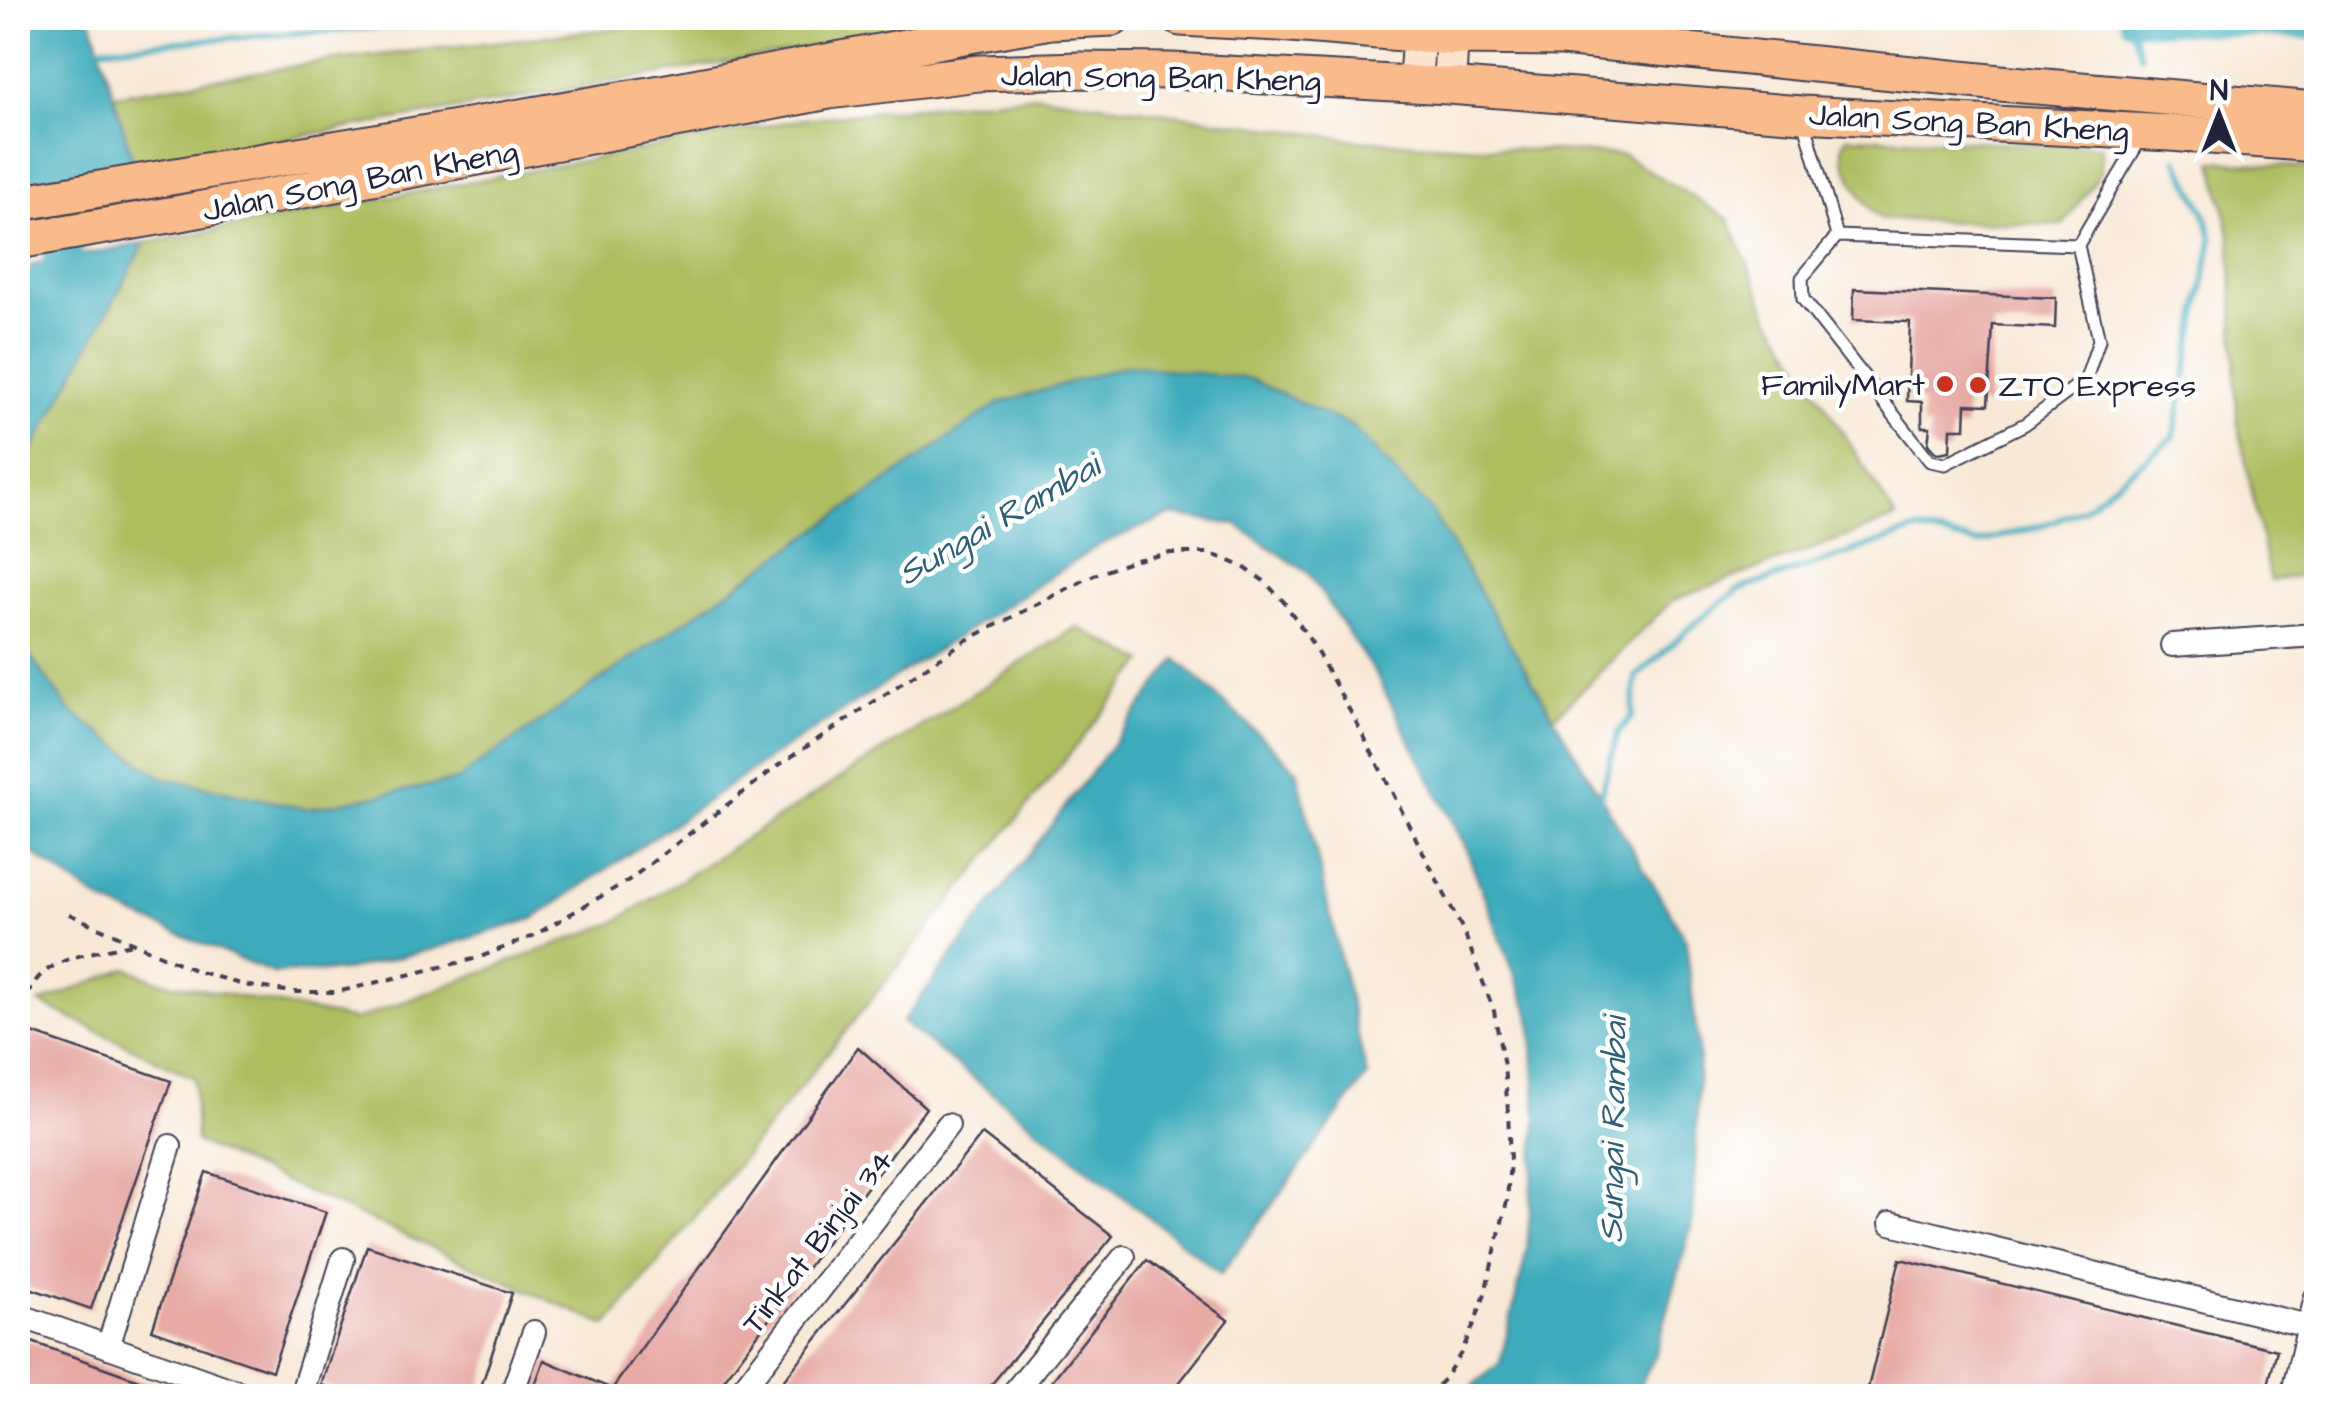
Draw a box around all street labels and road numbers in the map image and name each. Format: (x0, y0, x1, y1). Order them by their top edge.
street label: Jalan Song Ban Kheng (1001, 53, 1321, 104)
street label: Jalan Song Ban Kheng (1808, 93, 2130, 154)
street label: Jalan Song Ban Kheng (199, 129, 522, 234)
street label: Tinkat Binjai 34 (732, 1140, 905, 1344)

